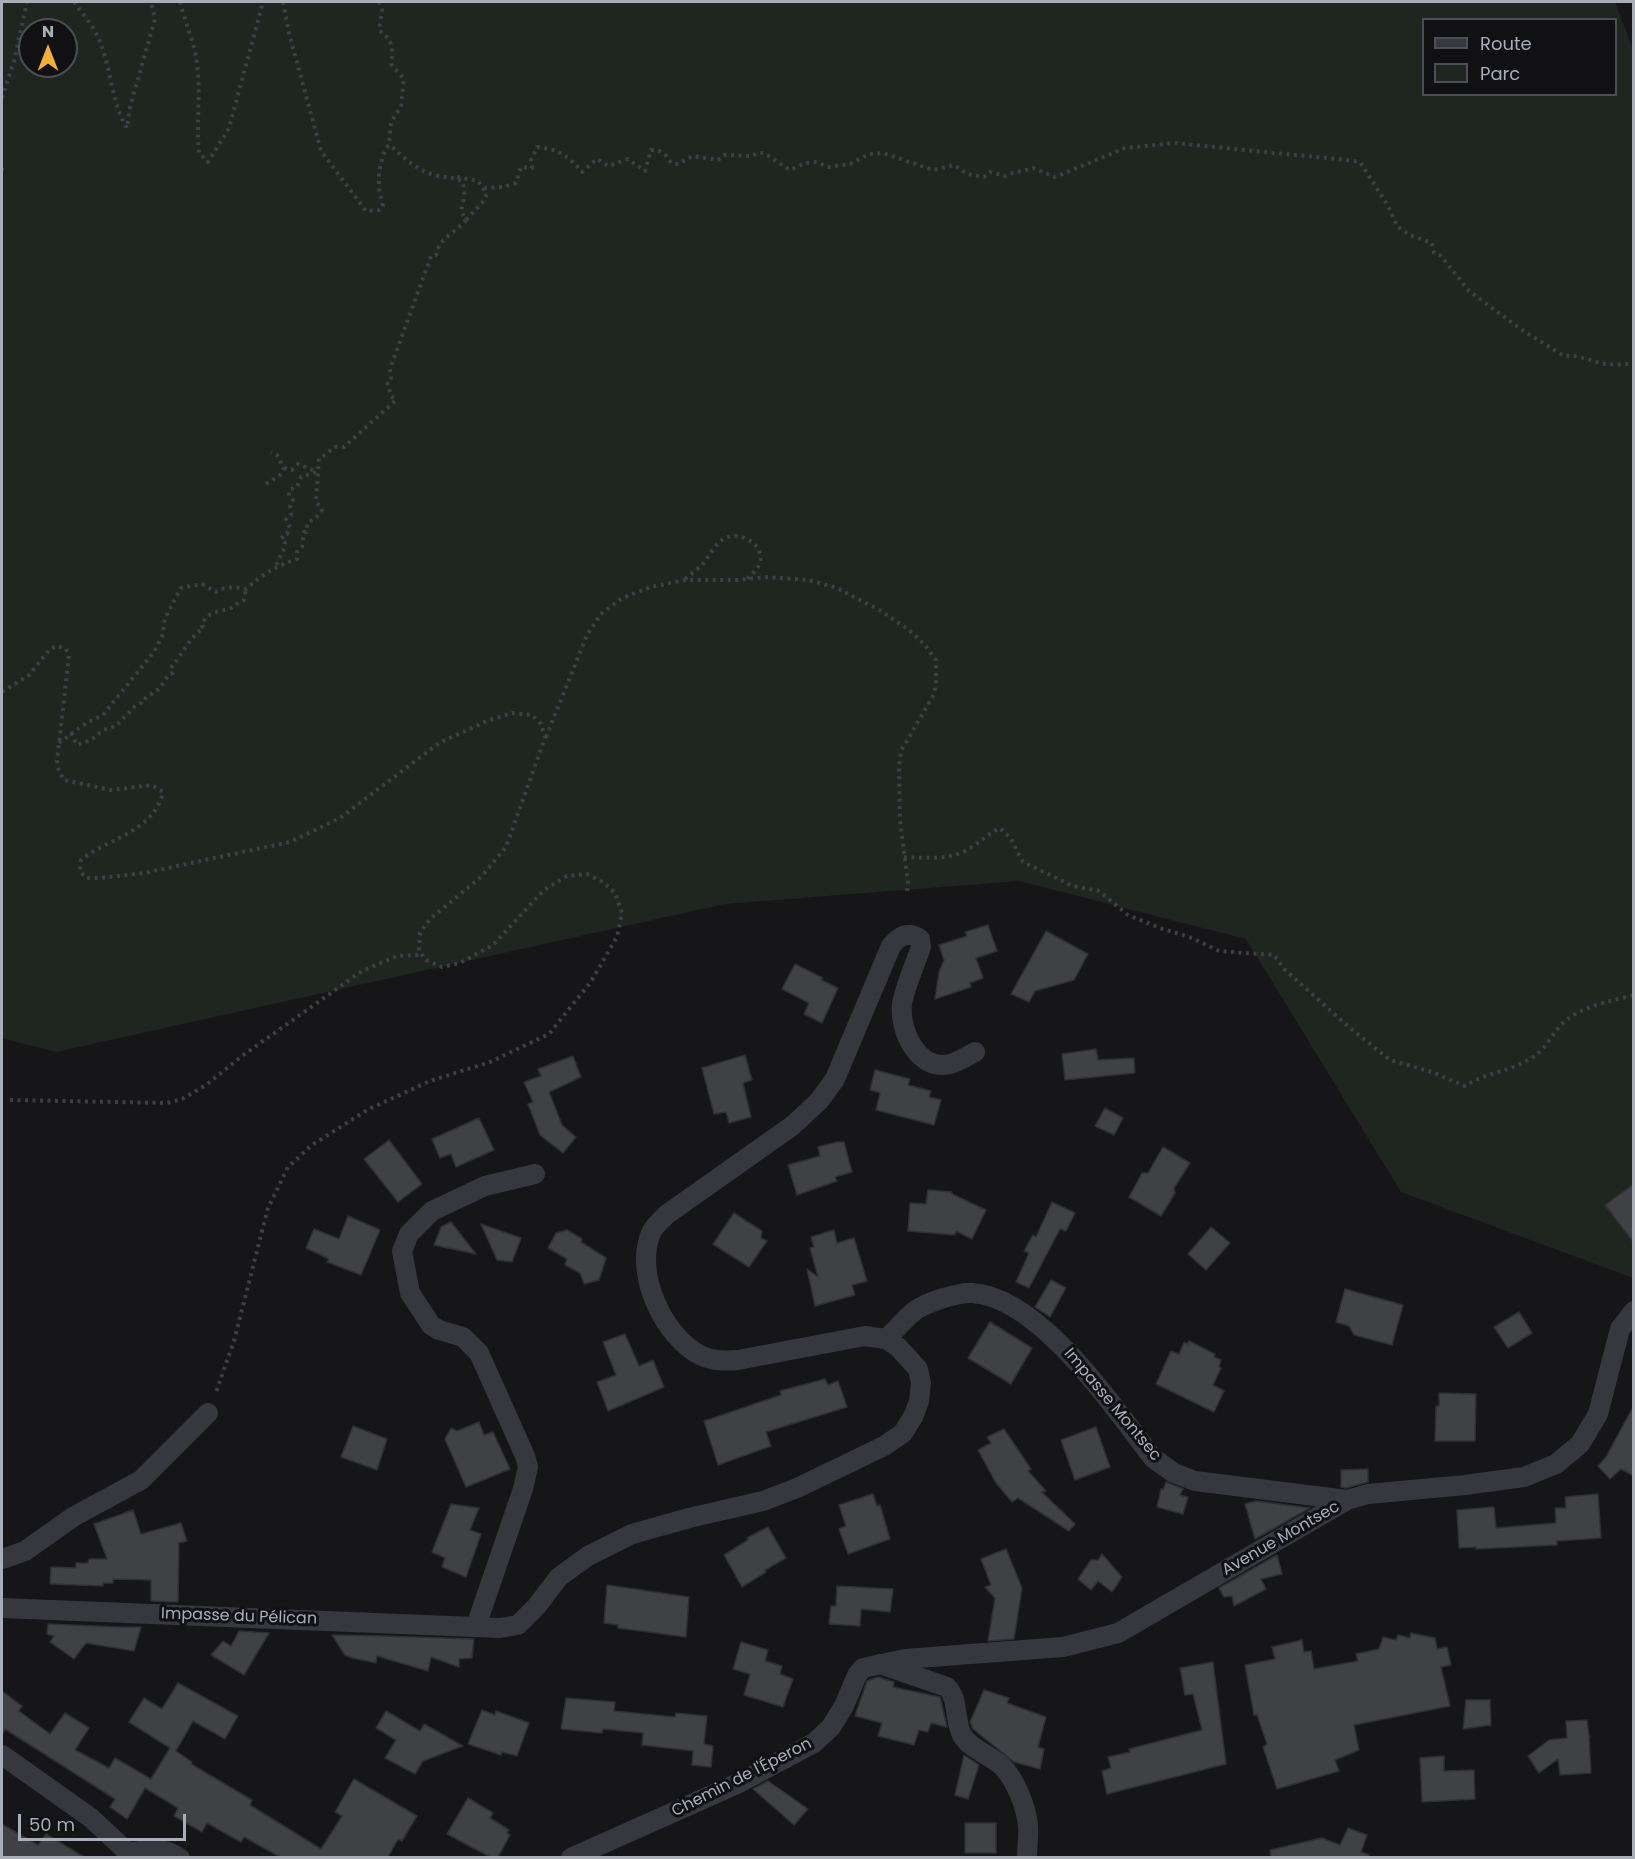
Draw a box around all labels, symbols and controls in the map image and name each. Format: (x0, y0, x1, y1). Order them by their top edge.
north arrow (18, 18, 78, 78)
legend (1422, 18, 1617, 96)
text: N (42, 20, 54, 43)
text: Route (1480, 31, 1532, 56)
text: Parc (1480, 61, 1520, 86)
street label: Impasse Montsec (1059, 1345, 1165, 1465)
street label: Avenue Montsec (1219, 1498, 1343, 1580)
street label: Impasse du Pélican (161, 1605, 317, 1629)
street label: Chemin de l'Éperon (669, 1734, 815, 1822)
scale bar (21, 1802, 189, 1840)
text: 50 m (29, 1812, 75, 1837)

